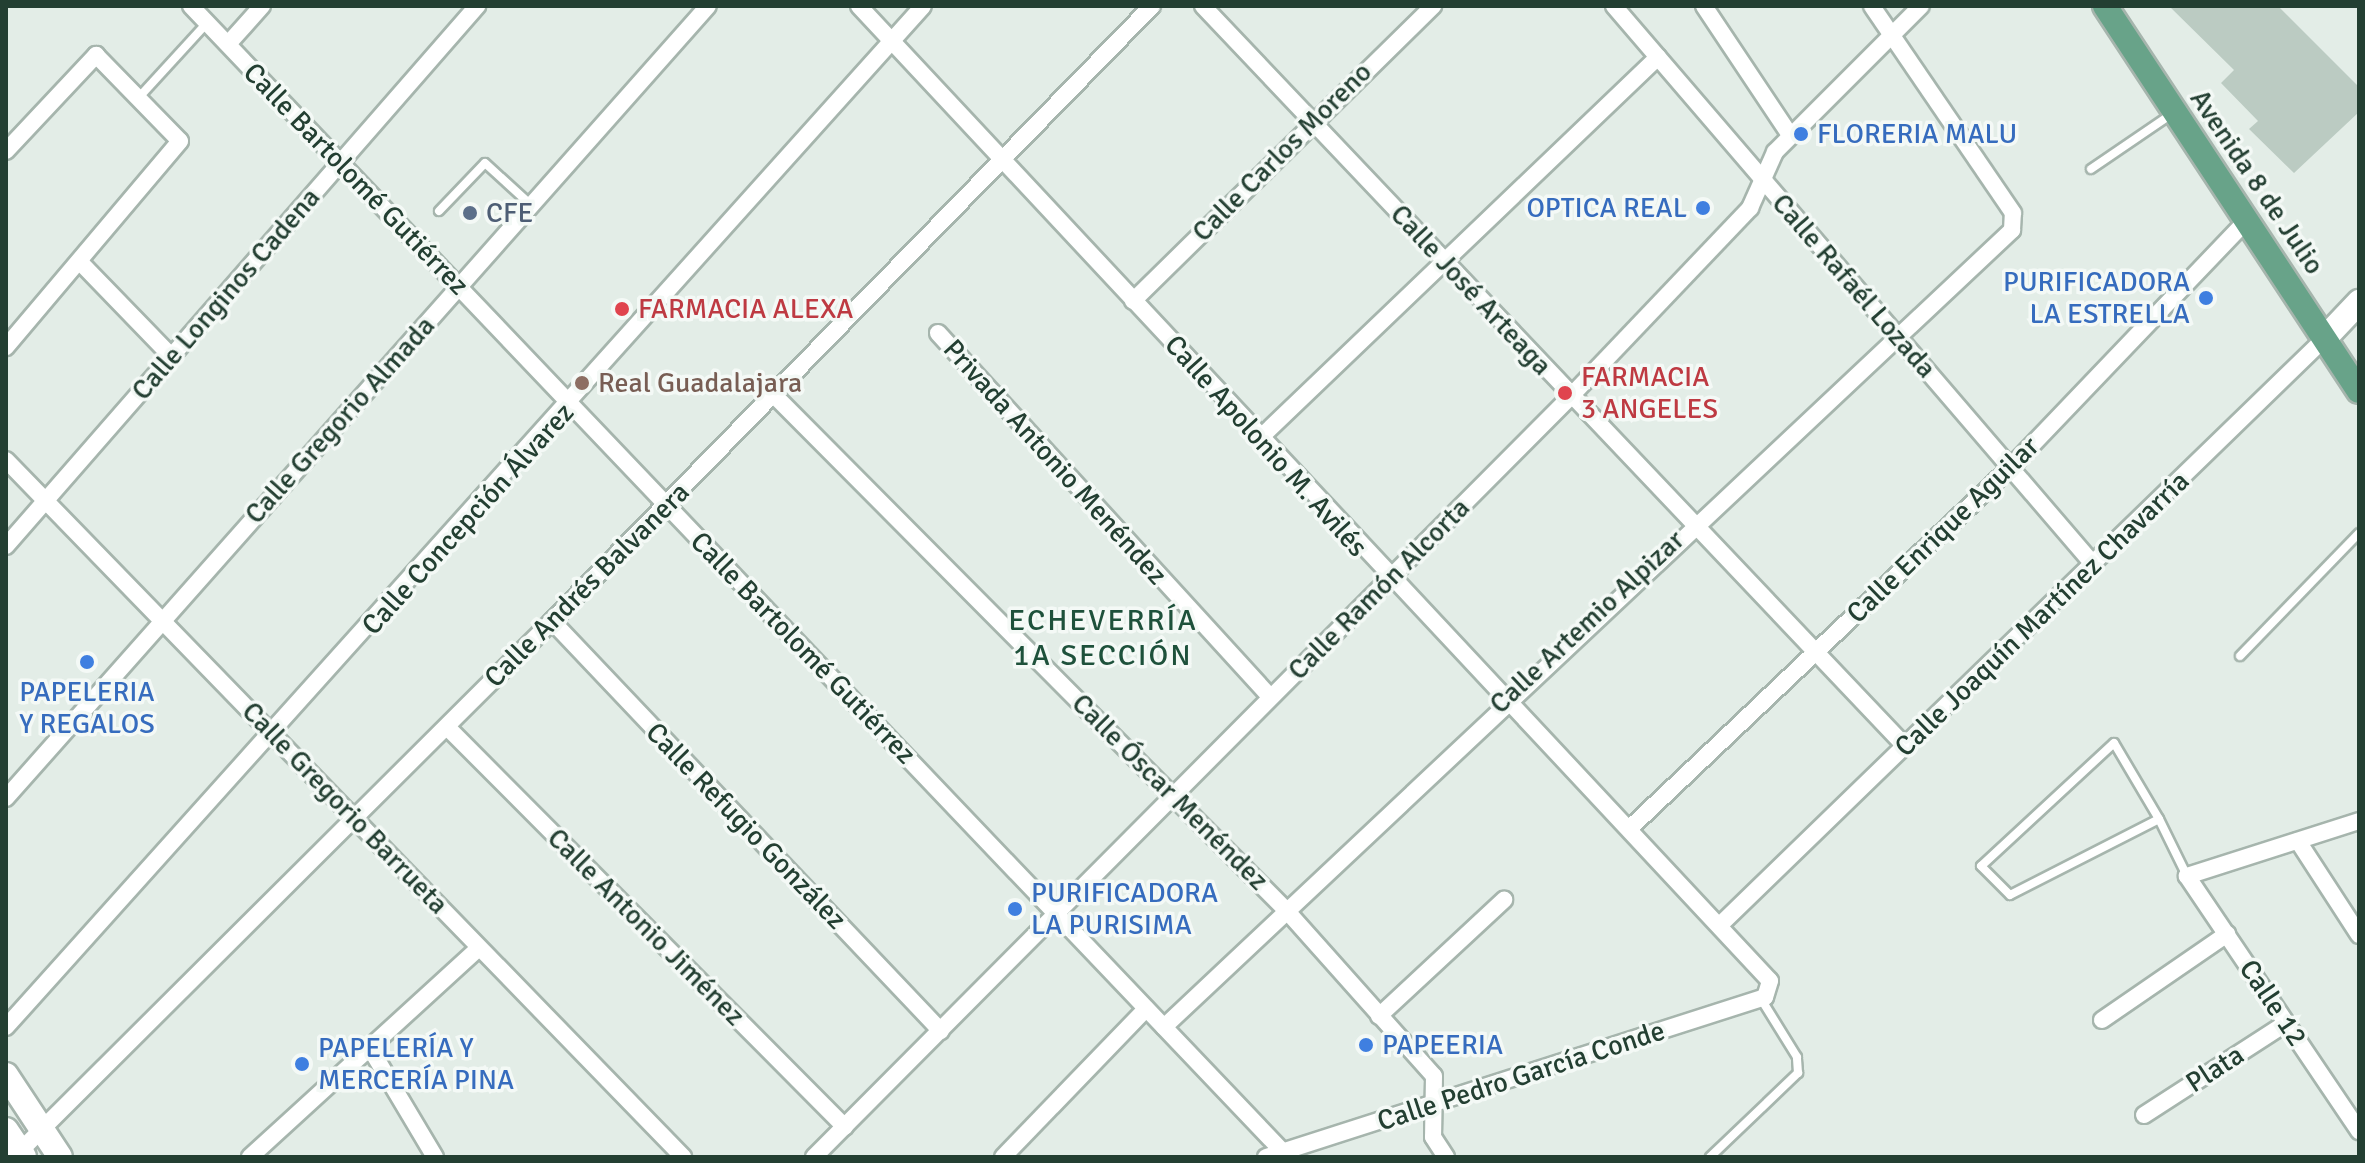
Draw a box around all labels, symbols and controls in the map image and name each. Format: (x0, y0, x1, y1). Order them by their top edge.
street label: Calle Carlos Moreno (1185, 55, 1379, 249)
street label: Calle Bartolomé Gutiérrez (236, 56, 476, 302)
street label: Avenida 8 de Julio (2183, 83, 2331, 281)
place label: FLORERIA MALU (1817, 117, 2017, 151)
marker: FLORERIA MALU (1792, 125, 1810, 143)
street label: Calle Longinos Cadena (125, 181, 327, 407)
street label: Calle Rafaél Lozada (1765, 187, 1943, 385)
place label: OPTICA REAL (1526, 191, 1687, 225)
place label: CFE (486, 196, 533, 230)
street label: Calle José Arteaga (1383, 198, 1559, 382)
marker: OPTICA REAL (1694, 199, 1712, 217)
marker: CFE (461, 204, 479, 222)
place label: PURIFICADORA LA ESTRELLA (2003, 265, 2190, 331)
marker: PURIFICADORA LA ESTRELLA (2197, 289, 2215, 307)
place label: FARMACIA ALEXA (638, 292, 853, 326)
marker: FARMACIA ALEXA (613, 300, 631, 318)
street label: Calle Gregorio Almada (238, 309, 442, 531)
street label: Calle Apolonio M. Avilés (1158, 328, 1374, 564)
street label: Privada Antonio Menéndez (936, 333, 1174, 591)
place label: FARMACIA 3 ANGELES (1581, 360, 1718, 426)
place label: Real Guadalajara (598, 366, 802, 400)
marker: Real Guadalajara (573, 374, 591, 392)
marker: FARMACIA 3 ANGELES (1556, 384, 1574, 402)
street label: Calle Concepción Álvarez (355, 396, 581, 642)
street label: Calle Enrique Aguilar (1840, 430, 2046, 630)
street label: Calle Joaquín Martínez Chavarría (1888, 464, 2196, 764)
street label: Calle Andrés Balvanera (478, 476, 696, 694)
street label: Calle Ramón Alcorta (1281, 491, 1477, 687)
street label: Calle Artemio Alpizar (1483, 523, 1691, 721)
street label: Calle Bartolomé Gutiérrez (683, 525, 923, 771)
district label: ECHEVERRÍA 1A SECCIÓN (1008, 603, 1198, 674)
marker: PAPELERIA Y REGALOS (78, 653, 96, 671)
place label: PAPELERIA Y REGALOS (19, 675, 155, 741)
street label: Calle Óscar Menéndez (1065, 687, 1275, 897)
street label: Calle Gregorio Barrueta (235, 695, 455, 921)
street label: Calle Refugio González (639, 716, 853, 936)
street label: Calle Antonio Jiménez (540, 821, 752, 1033)
place label: PURIFICADORA LA PURISIMA (1031, 876, 1218, 942)
marker: PURIFICADORA LA PURISIMA (1006, 900, 1024, 918)
street label: Calle 12 (2232, 953, 2314, 1053)
street label: Calle Pedro García Conde (1373, 1014, 1669, 1138)
place label: PAPEERIA (1382, 1028, 1503, 1062)
place label: PAPELERÍA Y MERCERÍA PINA (318, 1031, 514, 1097)
marker: PAPEERIA (1357, 1036, 1375, 1054)
street label: Plata (2180, 1038, 2250, 1100)
marker: PAPELERÍA Y MERCERÍA PINA (293, 1055, 311, 1073)

